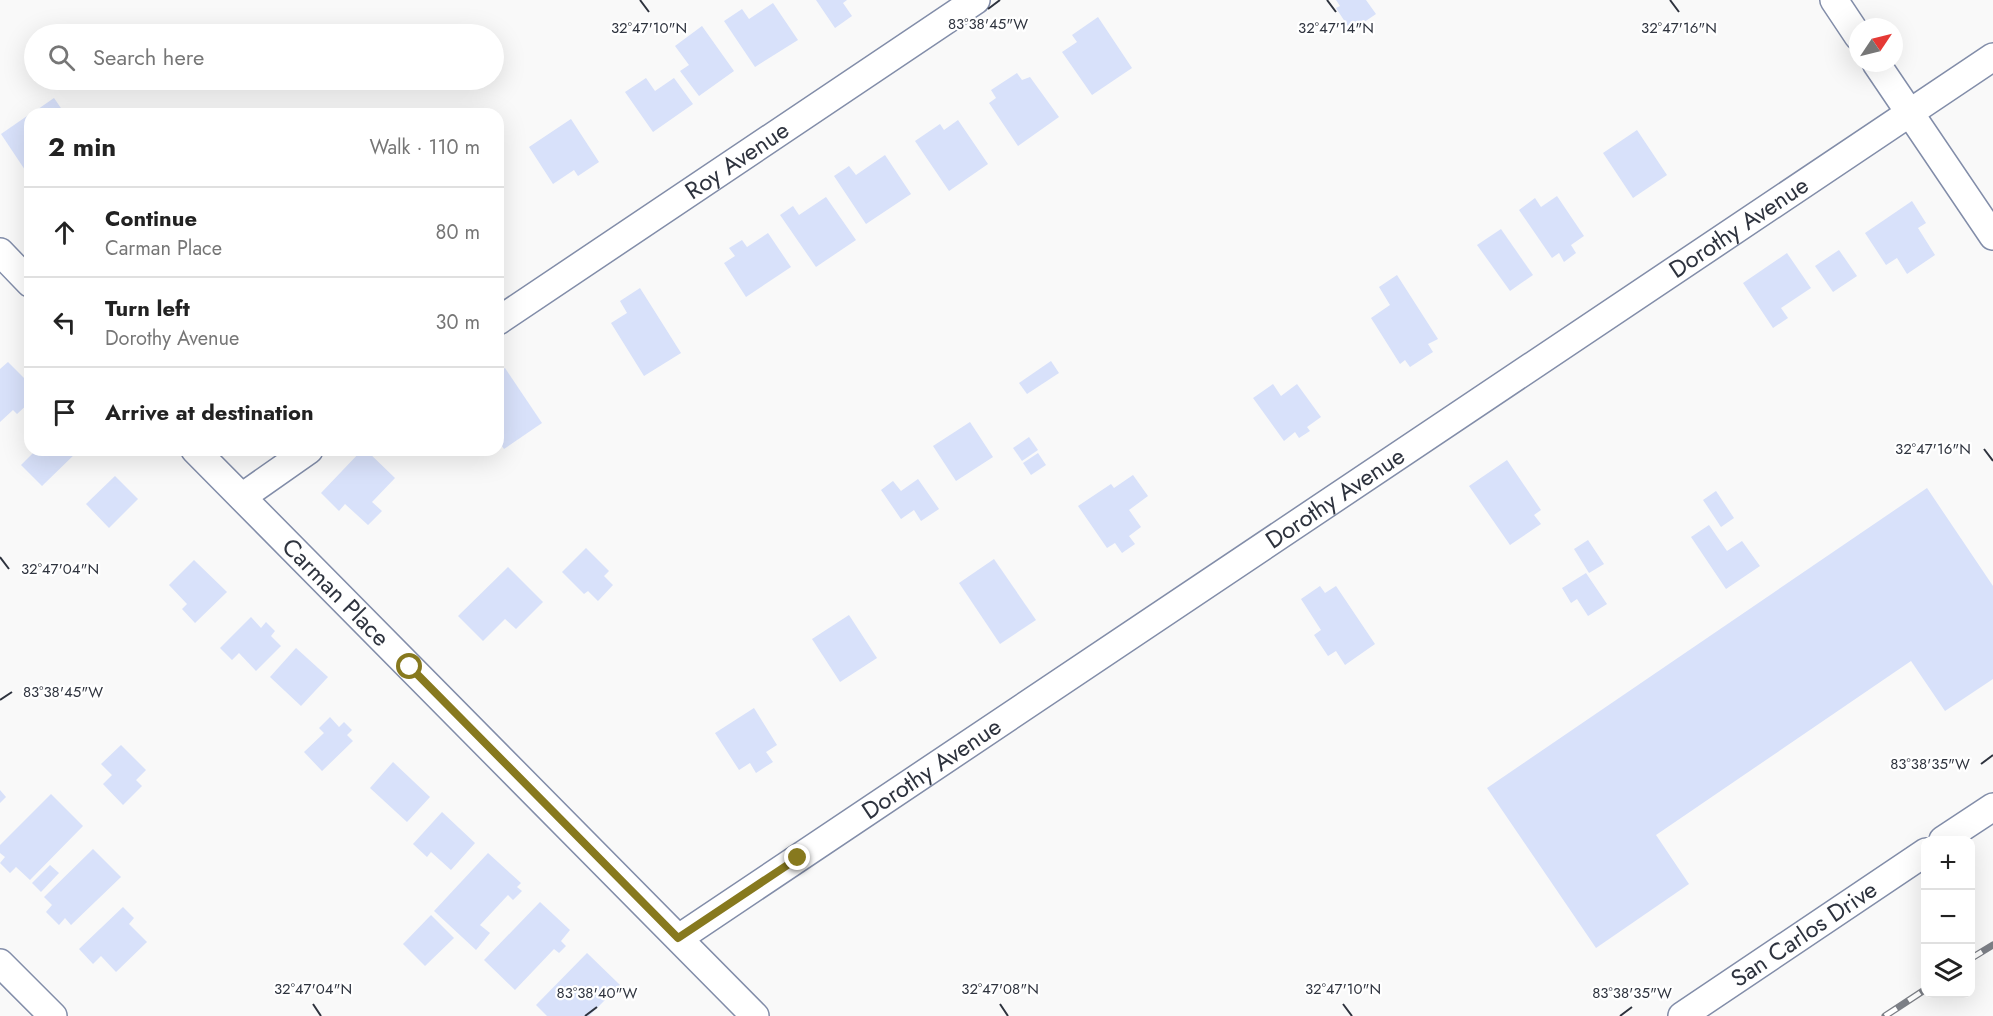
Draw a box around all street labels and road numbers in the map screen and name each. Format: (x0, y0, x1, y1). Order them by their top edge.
street label: Roy Avenue (678, 112, 796, 208)
street label: Dorothy Avenue (1662, 168, 1815, 286)
street label: Dorothy Avenue (1258, 438, 1412, 557)
street label: Carman Place (274, 530, 398, 654)
street label: Dorothy Avenue (855, 709, 1008, 828)
street label: San Carlos Drive (1724, 872, 1884, 995)

